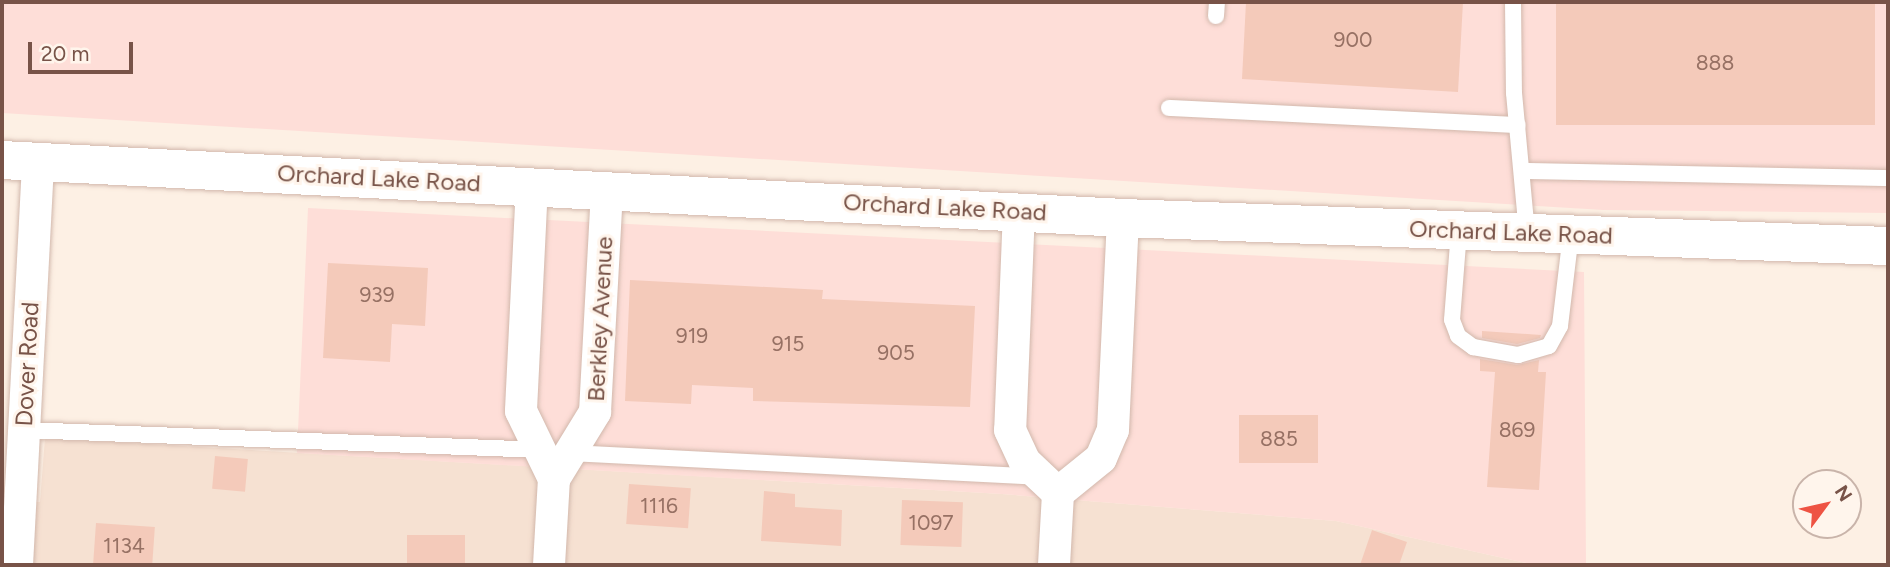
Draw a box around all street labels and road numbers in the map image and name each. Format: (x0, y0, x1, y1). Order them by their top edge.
street label: Orchard Lake Road (276, 158, 482, 198)
street label: Orchard Lake Road (842, 187, 1048, 227)
street label: Orchard Lake Road (1409, 214, 1613, 250)
street label: Berkley Avenue (581, 236, 619, 402)
street label: Dover Road (9, 301, 45, 427)

